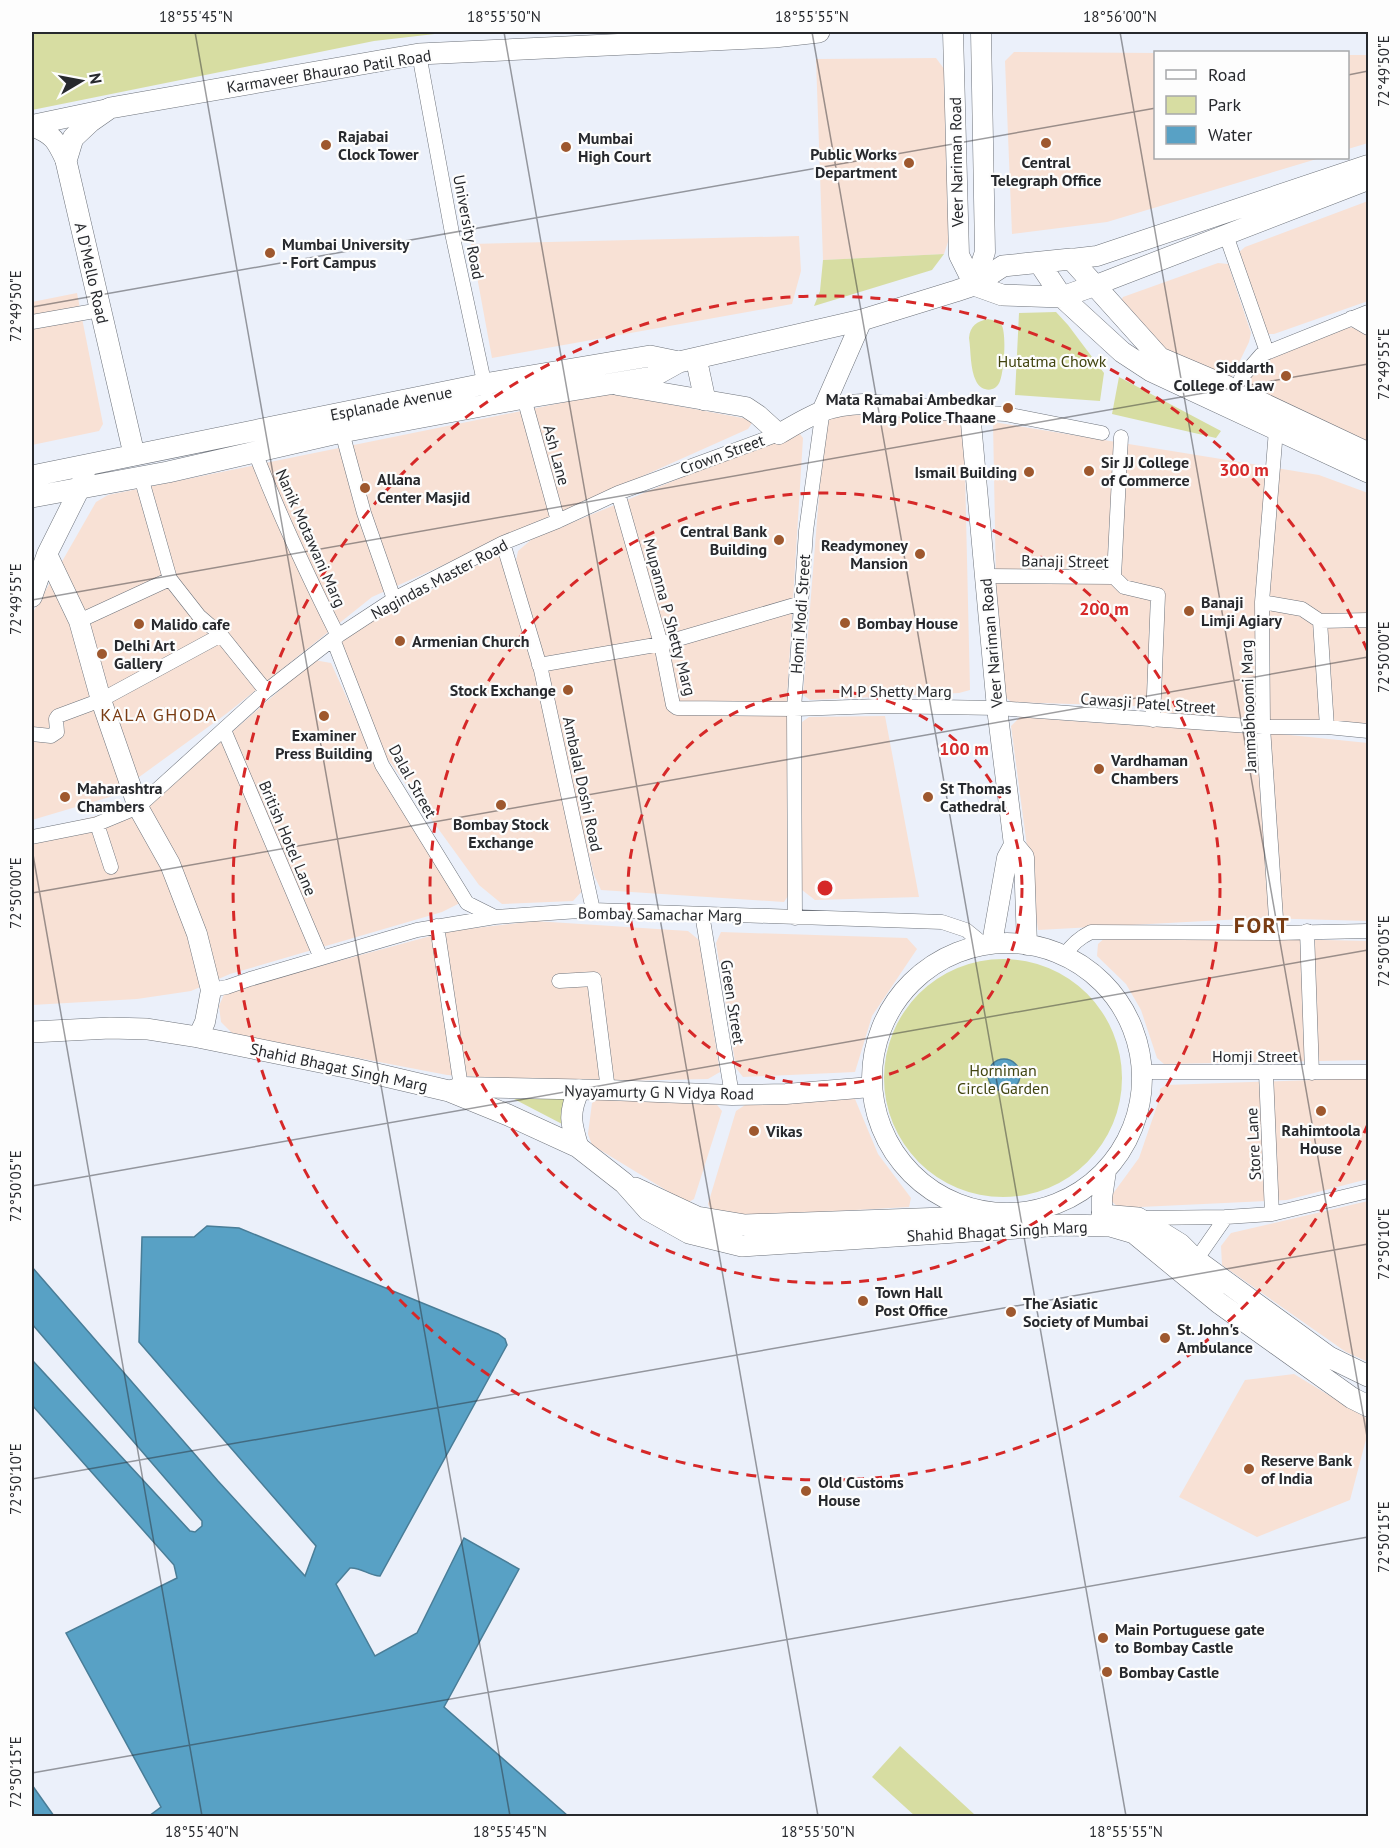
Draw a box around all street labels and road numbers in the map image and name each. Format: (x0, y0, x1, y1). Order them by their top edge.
street label: Karmaveer Bhaurao Patil Road (225, 45, 433, 97)
street label: Veer Nariman Road (945, 97, 967, 228)
street label: University Road (449, 173, 489, 281)
street label: A D'Mello Road (71, 221, 113, 325)
street label: Esplanade Avenue (328, 381, 454, 425)
street label: Ash Lane (539, 423, 575, 487)
street label: Crown Street (677, 429, 767, 479)
street label: Nanik Motawani Marg (271, 466, 351, 610)
street label: Nagindas Master Road (367, 534, 511, 624)
street label: Mupanna P Shetty Marg (639, 536, 701, 698)
street label: Banaji Street (1021, 550, 1110, 572)
street label: Homi Modi Street (786, 553, 814, 675)
street label: Veer Nariman Road (975, 577, 1007, 710)
street label: Janmabhoomi Marg (1236, 639, 1260, 774)
street label: M P Shetty Marg (840, 681, 952, 701)
street label: Cawasji Patel Street (1080, 688, 1217, 718)
street label: Ambalal Doshi Road (559, 715, 607, 853)
street label: Dalal Street (385, 741, 442, 822)
street label: British Hotel Lane (255, 777, 321, 899)
street label: Bombay Samachar Marg (578, 903, 742, 925)
street label: Green Street (716, 958, 750, 1046)
street label: Shahid Bhagat Singh Marg (248, 1038, 430, 1096)
street label: Homji Street (1212, 1046, 1299, 1066)
street label: Nyayamurty G N Vidya Road (564, 1080, 754, 1104)
street label: Store Lane (1241, 1107, 1265, 1181)
street label: Shahid Bhagat Singh Marg (906, 1216, 1088, 1246)

